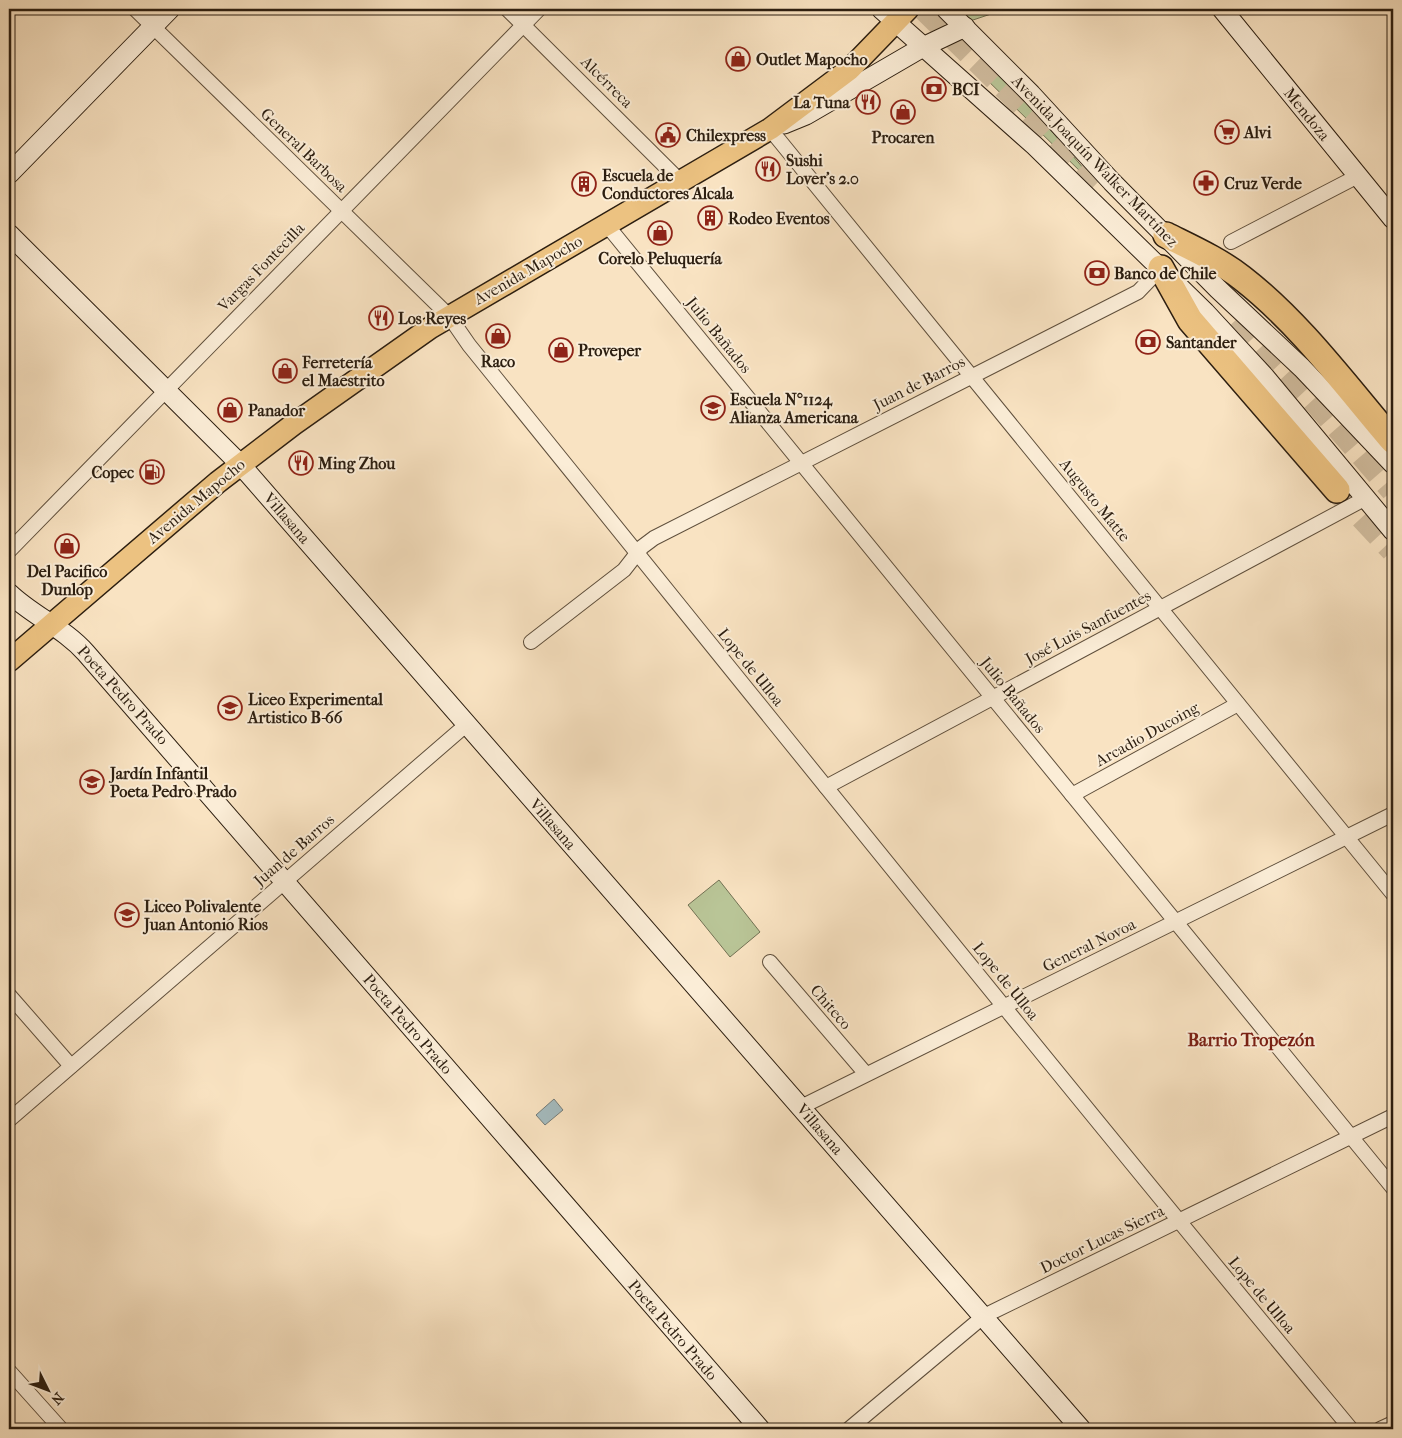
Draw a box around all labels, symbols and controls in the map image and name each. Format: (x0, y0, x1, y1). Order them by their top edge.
shop icon: Outlet Mapocho (725, 46, 751, 72)
place label: Outlet Mapocho (756, 50, 868, 70)
street label: Alcérreca (576, 51, 637, 112)
street label: Avenida Joaquín Walker Martínez (1007, 71, 1182, 251)
bank icon: BCI (921, 76, 947, 102)
place label: BCI (952, 80, 980, 99)
street label: Mendoza (1280, 84, 1335, 145)
restaurant icon: La Tuna (855, 89, 881, 115)
place label: La Tuna (793, 93, 851, 112)
shop icon: Procaren (890, 99, 916, 125)
street label: General Barbosa (257, 104, 352, 196)
supermarket icon: Alvi (1214, 119, 1240, 145)
public building icon: Chilexpress (655, 122, 681, 148)
place label: Alvi (1243, 123, 1272, 142)
place label: Chilexpress (686, 126, 766, 146)
place label: Procaren (872, 128, 935, 147)
place label: Sushi Lover's 2.0 (786, 151, 859, 188)
restaurant icon: Sushi Lover's 2.0 (755, 156, 781, 182)
place label: Escuela de Conductores Alcala (602, 166, 734, 203)
pharmacy icon: Cruz Verde (1193, 170, 1219, 196)
building icon: Escuela de Conductores Alcala (571, 171, 597, 197)
place label: Cruz Verde (1224, 174, 1302, 193)
building icon: Rodeo Eventos (697, 205, 723, 231)
place label: Rodeo Eventos (728, 209, 830, 228)
street label: Vargas Fontecilla (213, 218, 309, 316)
shop icon: Corelo Peluquería (647, 220, 673, 246)
street label: Avenida Mapocho (470, 231, 586, 309)
place label: Corelo Peluquería (598, 249, 722, 269)
bank icon: Banco de Chile (1084, 260, 1110, 286)
place label: Banco de Chile (1114, 264, 1216, 283)
street label: Julio Bañados (681, 291, 756, 377)
restaurant icon: Los Reyes (368, 305, 394, 331)
place label: Los Reyes (398, 309, 466, 329)
shop icon: Raco (485, 323, 511, 349)
bank icon: Santander (1135, 329, 1161, 355)
place label: Santander (1166, 333, 1238, 352)
shop icon: Proveper (548, 337, 574, 363)
place label: Proveper (578, 341, 642, 361)
place label: Raco (481, 352, 515, 371)
street label: Juan de Barros (868, 352, 968, 415)
place label: Ferretería el Maestrito (301, 353, 385, 390)
shop icon: Ferretería el Maestrito (272, 358, 298, 384)
place label: Escuela N°1124 Alianza Americana (729, 390, 859, 427)
school or university icon: Escuela N°1124 Alianza Americana (700, 395, 726, 421)
shop icon: Panador (217, 397, 243, 423)
place label: Panador (248, 401, 306, 420)
restaurant icon: Ming Zhou (288, 450, 314, 476)
place label: Ming Zhou (317, 454, 396, 474)
street label: Augusto Matte (1055, 454, 1134, 546)
street label: Avenida Mapocho (142, 455, 249, 548)
fuel station icon: Copec (139, 459, 165, 485)
place label: Copec (91, 463, 134, 483)
street label: Villasana (259, 488, 315, 548)
shop icon: Del Pacifico Dunlop (54, 533, 80, 559)
place label: Del Pacifico Dunlop (27, 562, 107, 600)
street label: José Luis Sanfuentes (1020, 586, 1154, 669)
street label: Lope de Ulloa (714, 624, 789, 710)
street label: Poeta Pedro Prado (74, 642, 172, 748)
street label: Julio Bañados (975, 651, 1050, 737)
place label: Liceo Experimental Artistico B-66 (247, 690, 383, 727)
school or university icon: Liceo Experimental Artistico B-66 (217, 695, 243, 721)
street label: Arcadio Ducoing (1091, 698, 1202, 771)
place label: Jardín Infantil Poeta Pedro Prado (108, 764, 237, 801)
school or university icon: Jardín Infantil Poeta Pedro Prado (79, 769, 105, 795)
street label: Villasana (525, 794, 581, 854)
street label: Juan de Barros (248, 810, 338, 891)
place label: Liceo Polivalente Juan Antonio Rios (142, 897, 268, 935)
school or university icon: Liceo Polivalente Juan Antonio Rios (114, 902, 140, 928)
street label: General Novoa (1039, 914, 1139, 976)
street label: Lope de Ulloa (969, 938, 1044, 1024)
street label: Poeta Pedro Prado (359, 970, 457, 1078)
street label: Chiteco (806, 981, 856, 1033)
district label: Barrio Tropezón (1187, 1030, 1315, 1051)
street label: Villasana (792, 1099, 848, 1159)
street label: Doctor Lucas Sierra (1037, 1201, 1168, 1277)
street label: Lope de Ulloa (1224, 1253, 1300, 1338)
street label: Poeta Pedro Prado (624, 1276, 722, 1384)
north arrow (22, 1366, 72, 1416)
text: N (47, 1389, 67, 1408)

